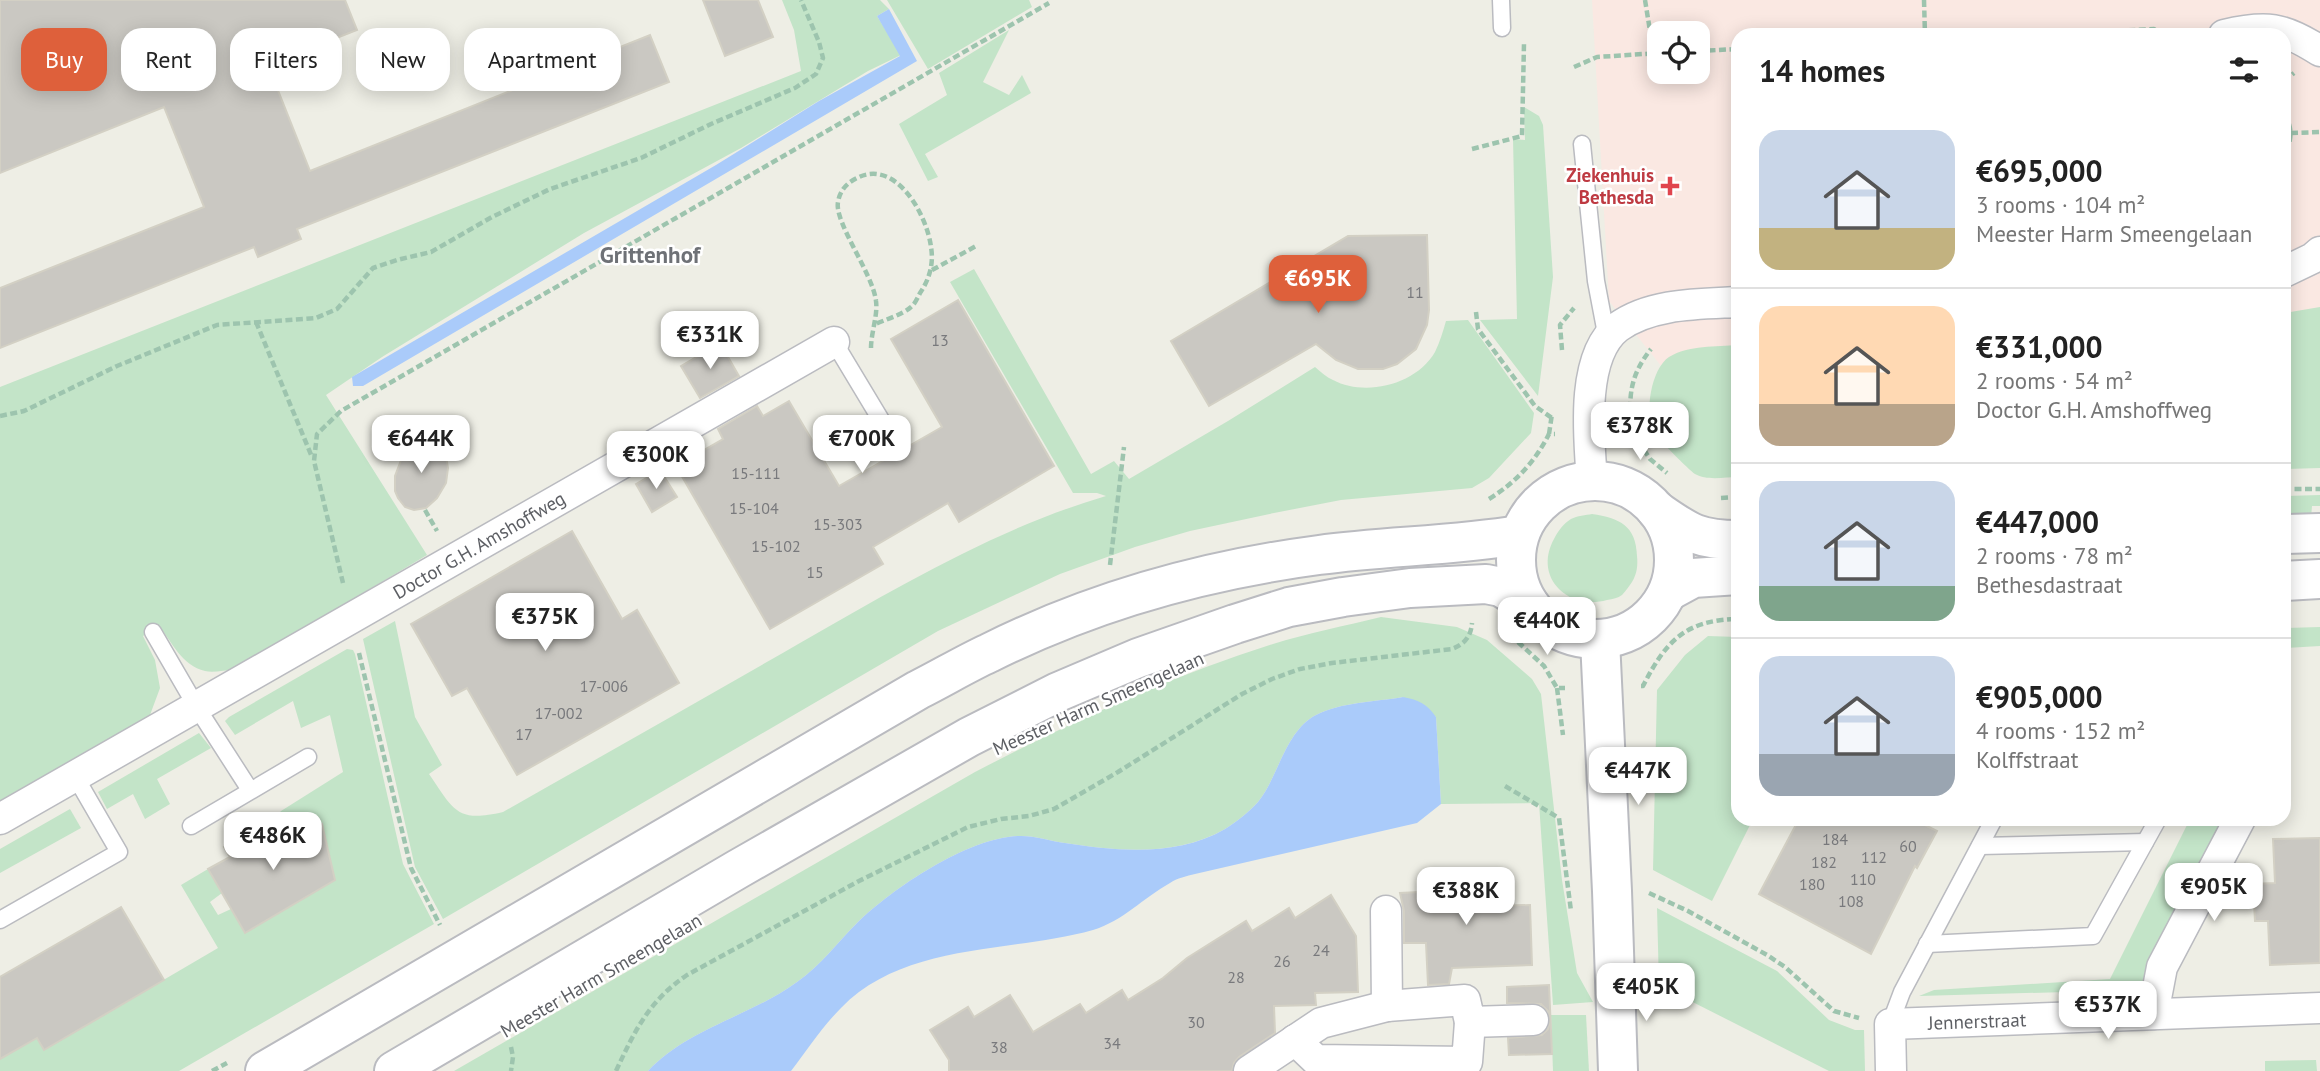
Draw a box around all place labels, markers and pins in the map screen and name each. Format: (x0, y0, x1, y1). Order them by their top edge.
place label: Ziekenhuis Bethesda (1566, 163, 1654, 209)
marker: Ziekenhuis Bethesda (1660, 176, 1680, 196)
pin: €695K (1269, 256, 1367, 315)
pin: €331K (661, 312, 759, 371)
pin: €378K (1591, 402, 1689, 462)
pin: €644K (372, 416, 470, 475)
pin: €700K (813, 416, 911, 475)
pin: €300K (607, 432, 705, 491)
pin: €375K (496, 594, 594, 653)
pin: €440K (1498, 598, 1596, 657)
pin: €447K (1589, 748, 1687, 807)
pin: €486K (224, 812, 322, 872)
pin: €905K (2165, 864, 2263, 923)
pin: €388K (1417, 867, 1515, 927)
pin: €405K (1597, 964, 1695, 1023)
pin: €537K (2059, 982, 2157, 1041)

